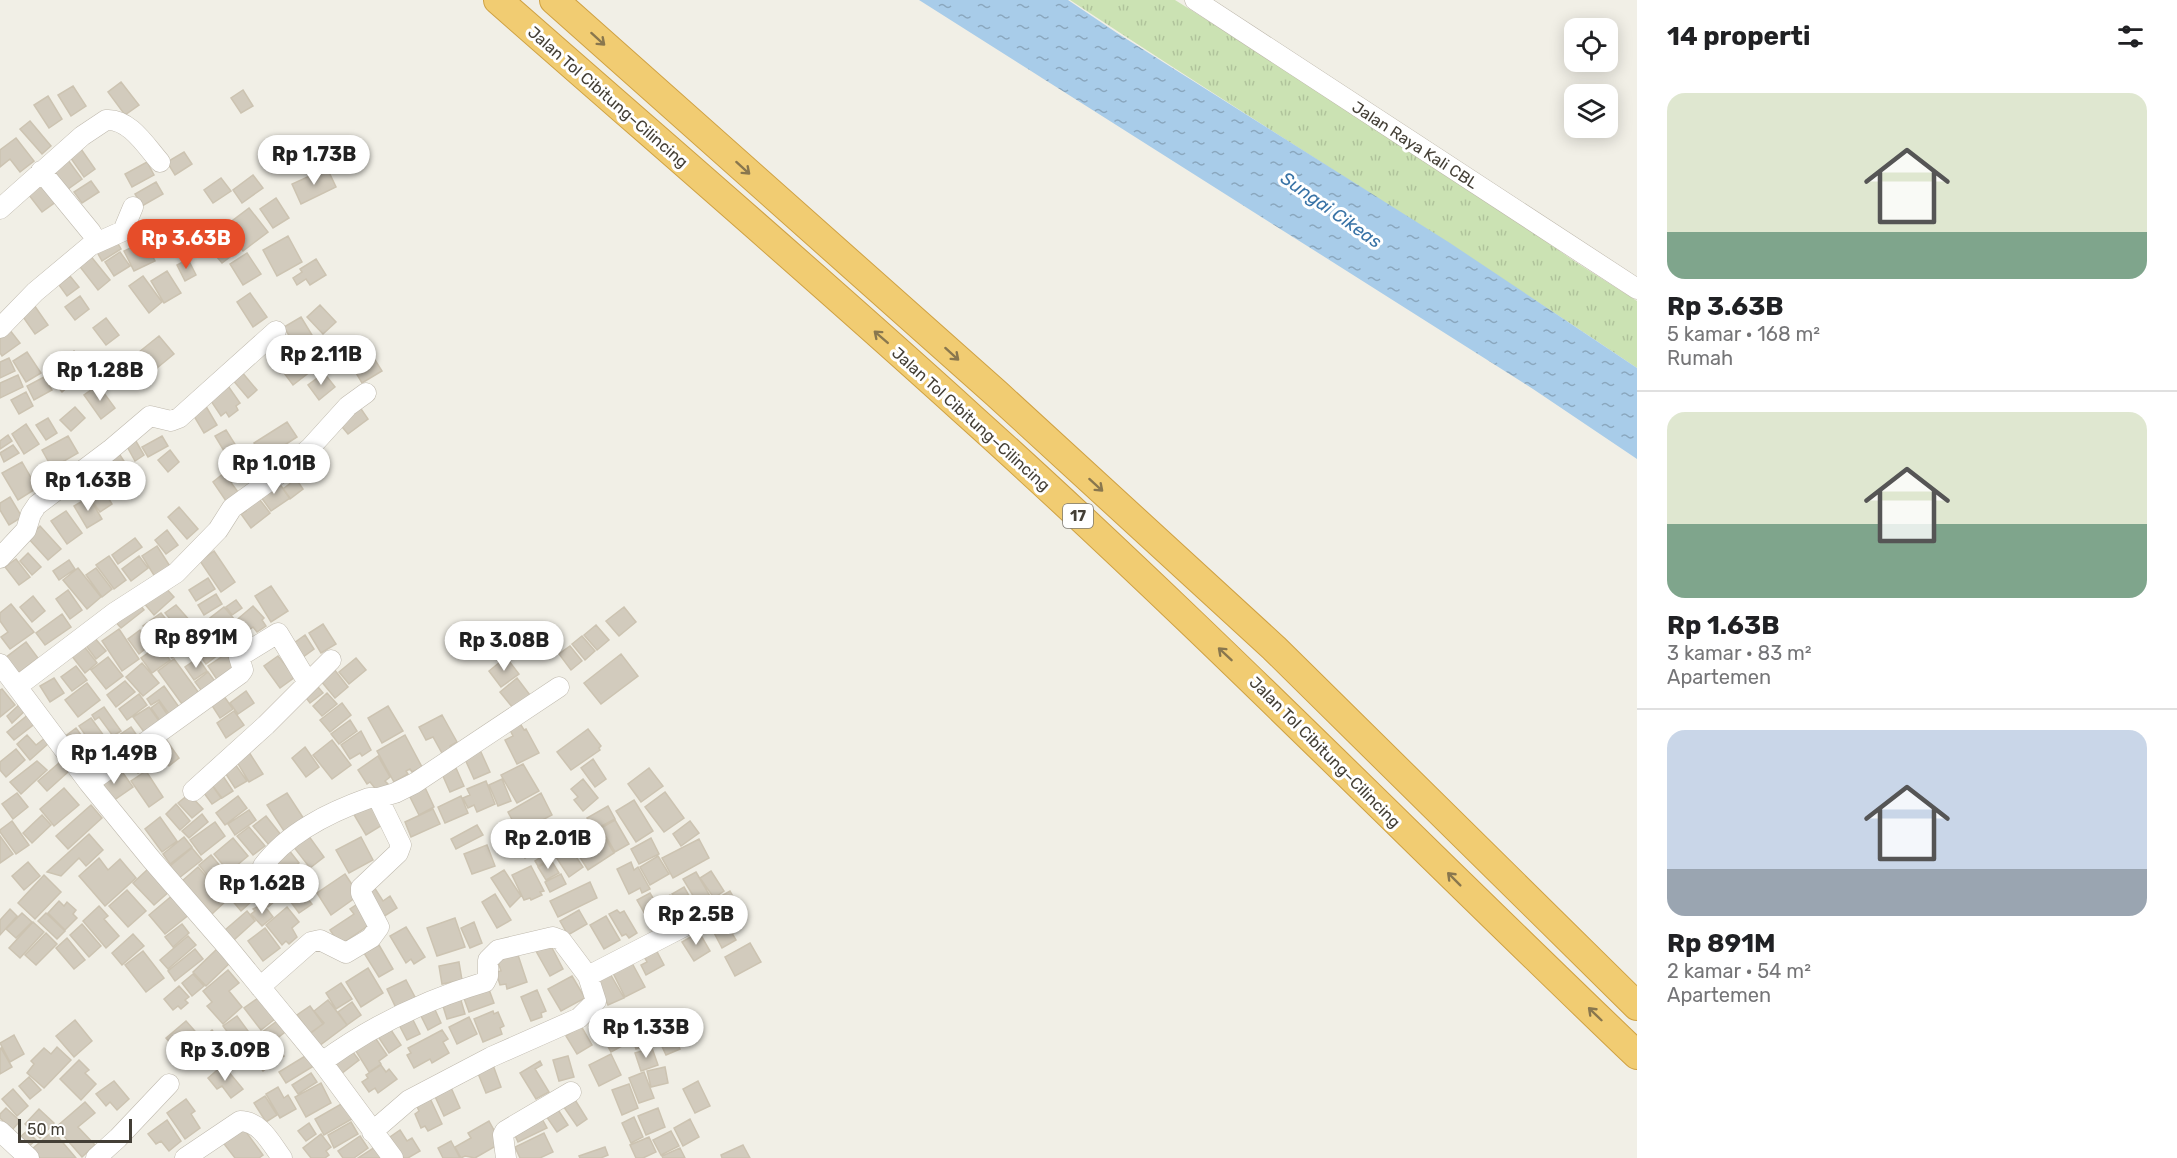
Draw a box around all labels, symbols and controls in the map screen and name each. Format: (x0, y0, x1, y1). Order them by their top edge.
map controls (1564, 18, 1618, 138)
button: locate (1564, 18, 1618, 72)
icon: filters (2114, 20, 2147, 53)
text: 14 properti (1667, 21, 1810, 52)
street label: Jalan Tol Cibitung–Cilincing (524, 22, 692, 172)
one-way arrow (590, 32, 605, 46)
button: layers (1564, 84, 1618, 138)
street label: Jalan Raya Kali CBL (1349, 97, 1481, 193)
icon: home (1853, 132, 1961, 240)
pin: Rp 1.73B (252, 135, 376, 186)
text: Rp 1.73B (272, 142, 356, 166)
one-way arrow (735, 161, 750, 175)
water label: Sungai Cikeas (1276, 167, 1386, 253)
pin: Rp 3.63B (124, 219, 248, 270)
text: Rp 3.63B (141, 226, 231, 250)
text: Rp 3.63B (1667, 291, 1784, 322)
text: 5 kamar · 168 m² (1667, 322, 1820, 346)
one-way arrow (874, 330, 889, 344)
pin: Rp 2.11B (259, 335, 383, 386)
text: Rp 2.11B (280, 342, 362, 366)
street label: Jalan Tol Cibitung–Cilincing (888, 343, 1054, 495)
text: Rumah (1667, 346, 1733, 370)
one-way arrow (944, 347, 959, 361)
pin: Rp 1.28B (38, 351, 162, 402)
text: Rp 1.28B (57, 358, 143, 382)
pin: Rp 1.01B (212, 444, 336, 495)
text: Rp 1.01B (232, 451, 316, 475)
icon: home (1853, 451, 1961, 559)
pin: Rp 1.63B (26, 461, 150, 512)
text: Rp 1.63B (45, 468, 131, 492)
one-way arrow (1088, 478, 1103, 492)
road number: 17 (1063, 504, 1093, 528)
text: Rp 1.63B (1667, 610, 1779, 641)
pin: Rp 891M (141, 618, 251, 669)
pin: Rp 3.08B (442, 621, 566, 672)
text: Rp 891M (154, 625, 238, 649)
text: Rp 3.08B (459, 628, 549, 652)
text: 3 kamar · 83 m² (1667, 641, 1812, 665)
one-way arrow (1218, 647, 1233, 661)
text: Apartemen (1667, 665, 1771, 689)
street label: Jalan Tol Cibitung–Cilincing (1246, 673, 1404, 831)
pin: Rp 1.49B (52, 734, 176, 785)
text: Rp 1.49B (71, 741, 157, 765)
icon: home (1853, 769, 1961, 877)
pin: Rp 2.01B (486, 819, 610, 870)
text: Rp 2.01B (505, 826, 591, 850)
pin: Rp 1.62B (200, 864, 324, 915)
text: Rp 1.62B (219, 871, 305, 895)
one-way arrow (1447, 872, 1462, 886)
pin: Rp 2.5B (641, 895, 751, 946)
text: Rp 2.5B (658, 902, 734, 926)
text: Rp 891M (1667, 928, 1776, 959)
text: 2 kamar · 54 m² (1667, 959, 1811, 983)
text: Apartemen (1667, 983, 1771, 1007)
one-way arrow (1587, 1007, 1602, 1021)
pin: Rp 1.33B (584, 1008, 708, 1059)
text: Rp 1.33B (603, 1015, 689, 1039)
pin: Rp 3.09B (163, 1031, 287, 1082)
text: Rp 3.09B (180, 1038, 270, 1062)
scale bar (18, 1116, 132, 1144)
text: 50 m (27, 1120, 65, 1139)

